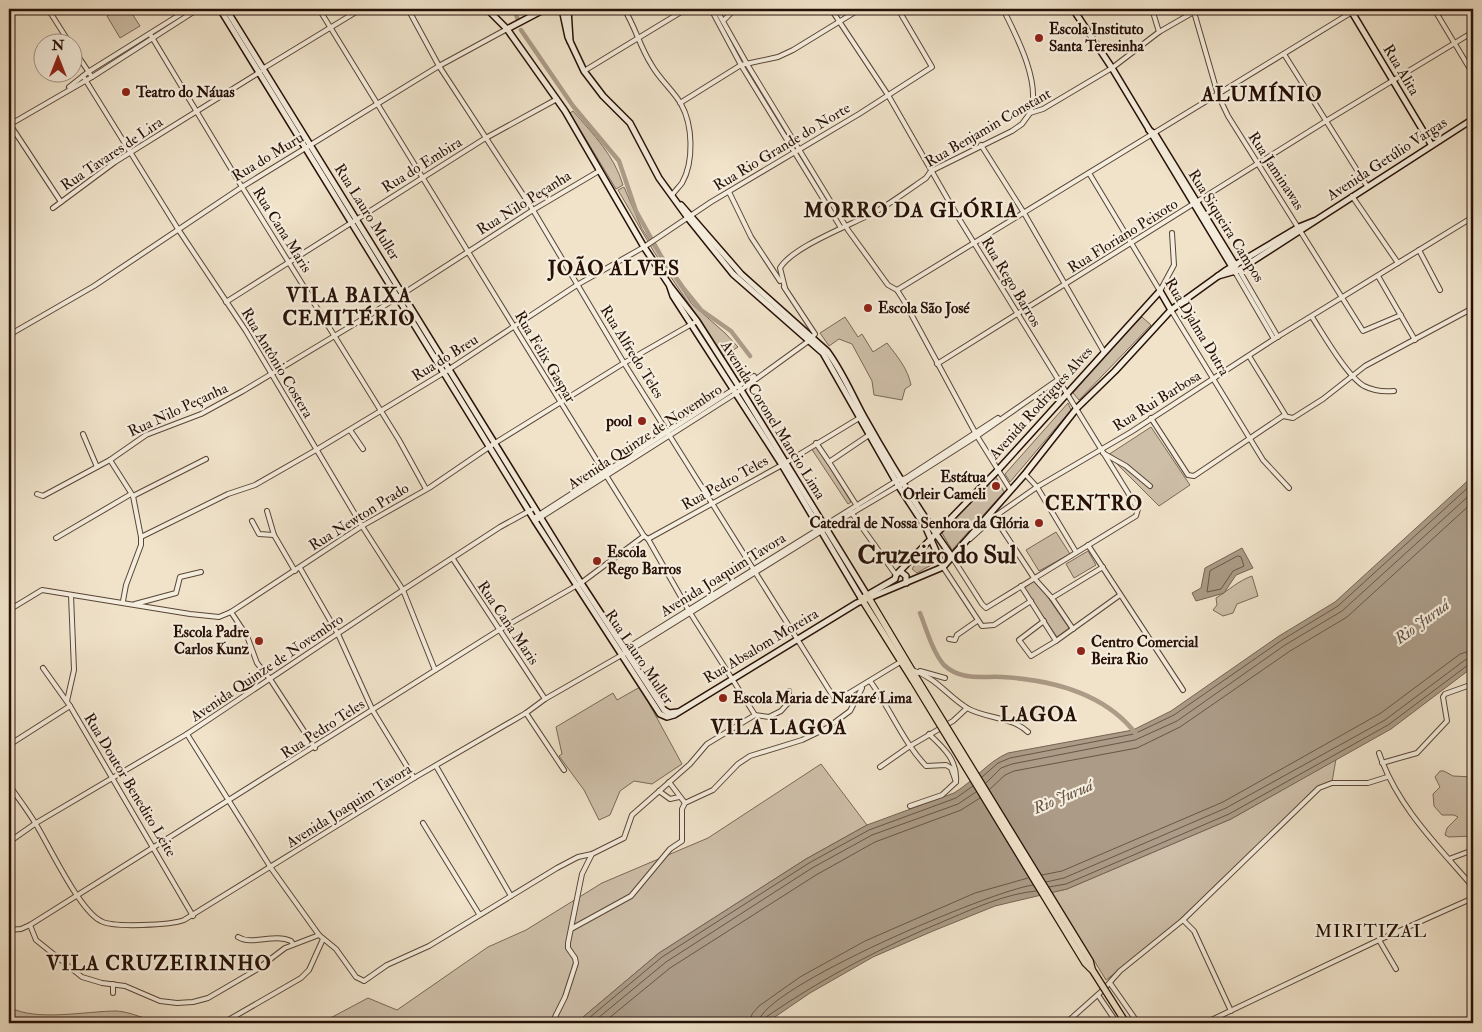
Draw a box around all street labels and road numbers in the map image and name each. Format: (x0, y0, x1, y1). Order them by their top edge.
street label: Rua Alita (1378, 41, 1424, 100)
street label: Rua Benjamin Constant (922, 84, 1054, 172)
street label: Rua Rio Grande do Norte (710, 99, 854, 195)
street label: Rua Tavares de Lira (57, 112, 167, 195)
street label: Avenida Getúlio Vargas (1322, 113, 1451, 206)
street label: Rua do Muru (228, 128, 308, 186)
street label: Rua Jaminawas (1243, 128, 1308, 214)
street label: Rua do Embira (378, 132, 466, 197)
street label: Rua Lauro Muller (330, 160, 404, 264)
street label: Rua Nilo Peçanha (473, 166, 575, 240)
street label: Rua Siqueira Campos (1183, 166, 1268, 286)
street label: Rua Cana Maris (248, 184, 316, 276)
street label: Rua Floriano Peixoto (1064, 194, 1182, 278)
street label: Rua Rego Barros (977, 233, 1045, 331)
street label: Rua Djalma Dutra (1160, 275, 1234, 380)
street label: Rua Alfredo Teles (596, 302, 668, 402)
street label: Rua Antônio Costera (237, 304, 318, 422)
street label: Rua Felix Gaspar (509, 308, 580, 407)
street label: Rua do Breu (408, 330, 482, 386)
street label: Avenida Coronel Mancio Lima (716, 336, 830, 503)
street label: Avenida Rodrigues Alves (984, 342, 1097, 464)
street label: Rua Rui Barbosa (1109, 366, 1205, 436)
street label: Rua Nilo Peçanha (125, 378, 232, 441)
street label: Avenida Quinze de Novembro (563, 380, 726, 495)
street label: Rua Pedro Teles (678, 451, 772, 515)
street label: Rua Newton Prado (306, 479, 412, 555)
street label: Avenida Joaquim Tavora (656, 528, 791, 623)
street label: Rua Cana Maris (473, 577, 543, 669)
street label: Rua Absalom Moreira (700, 604, 823, 688)
street label: Rua Lauro Muller (600, 606, 678, 708)
street label: Avenida Quinze de Novembro (186, 610, 347, 727)
street label: Rua Pedro Teles (277, 695, 369, 763)
street label: Rua Doutor Benedito Leite (80, 710, 180, 860)
street label: Avenida Joaquim Tavora (282, 759, 417, 854)

